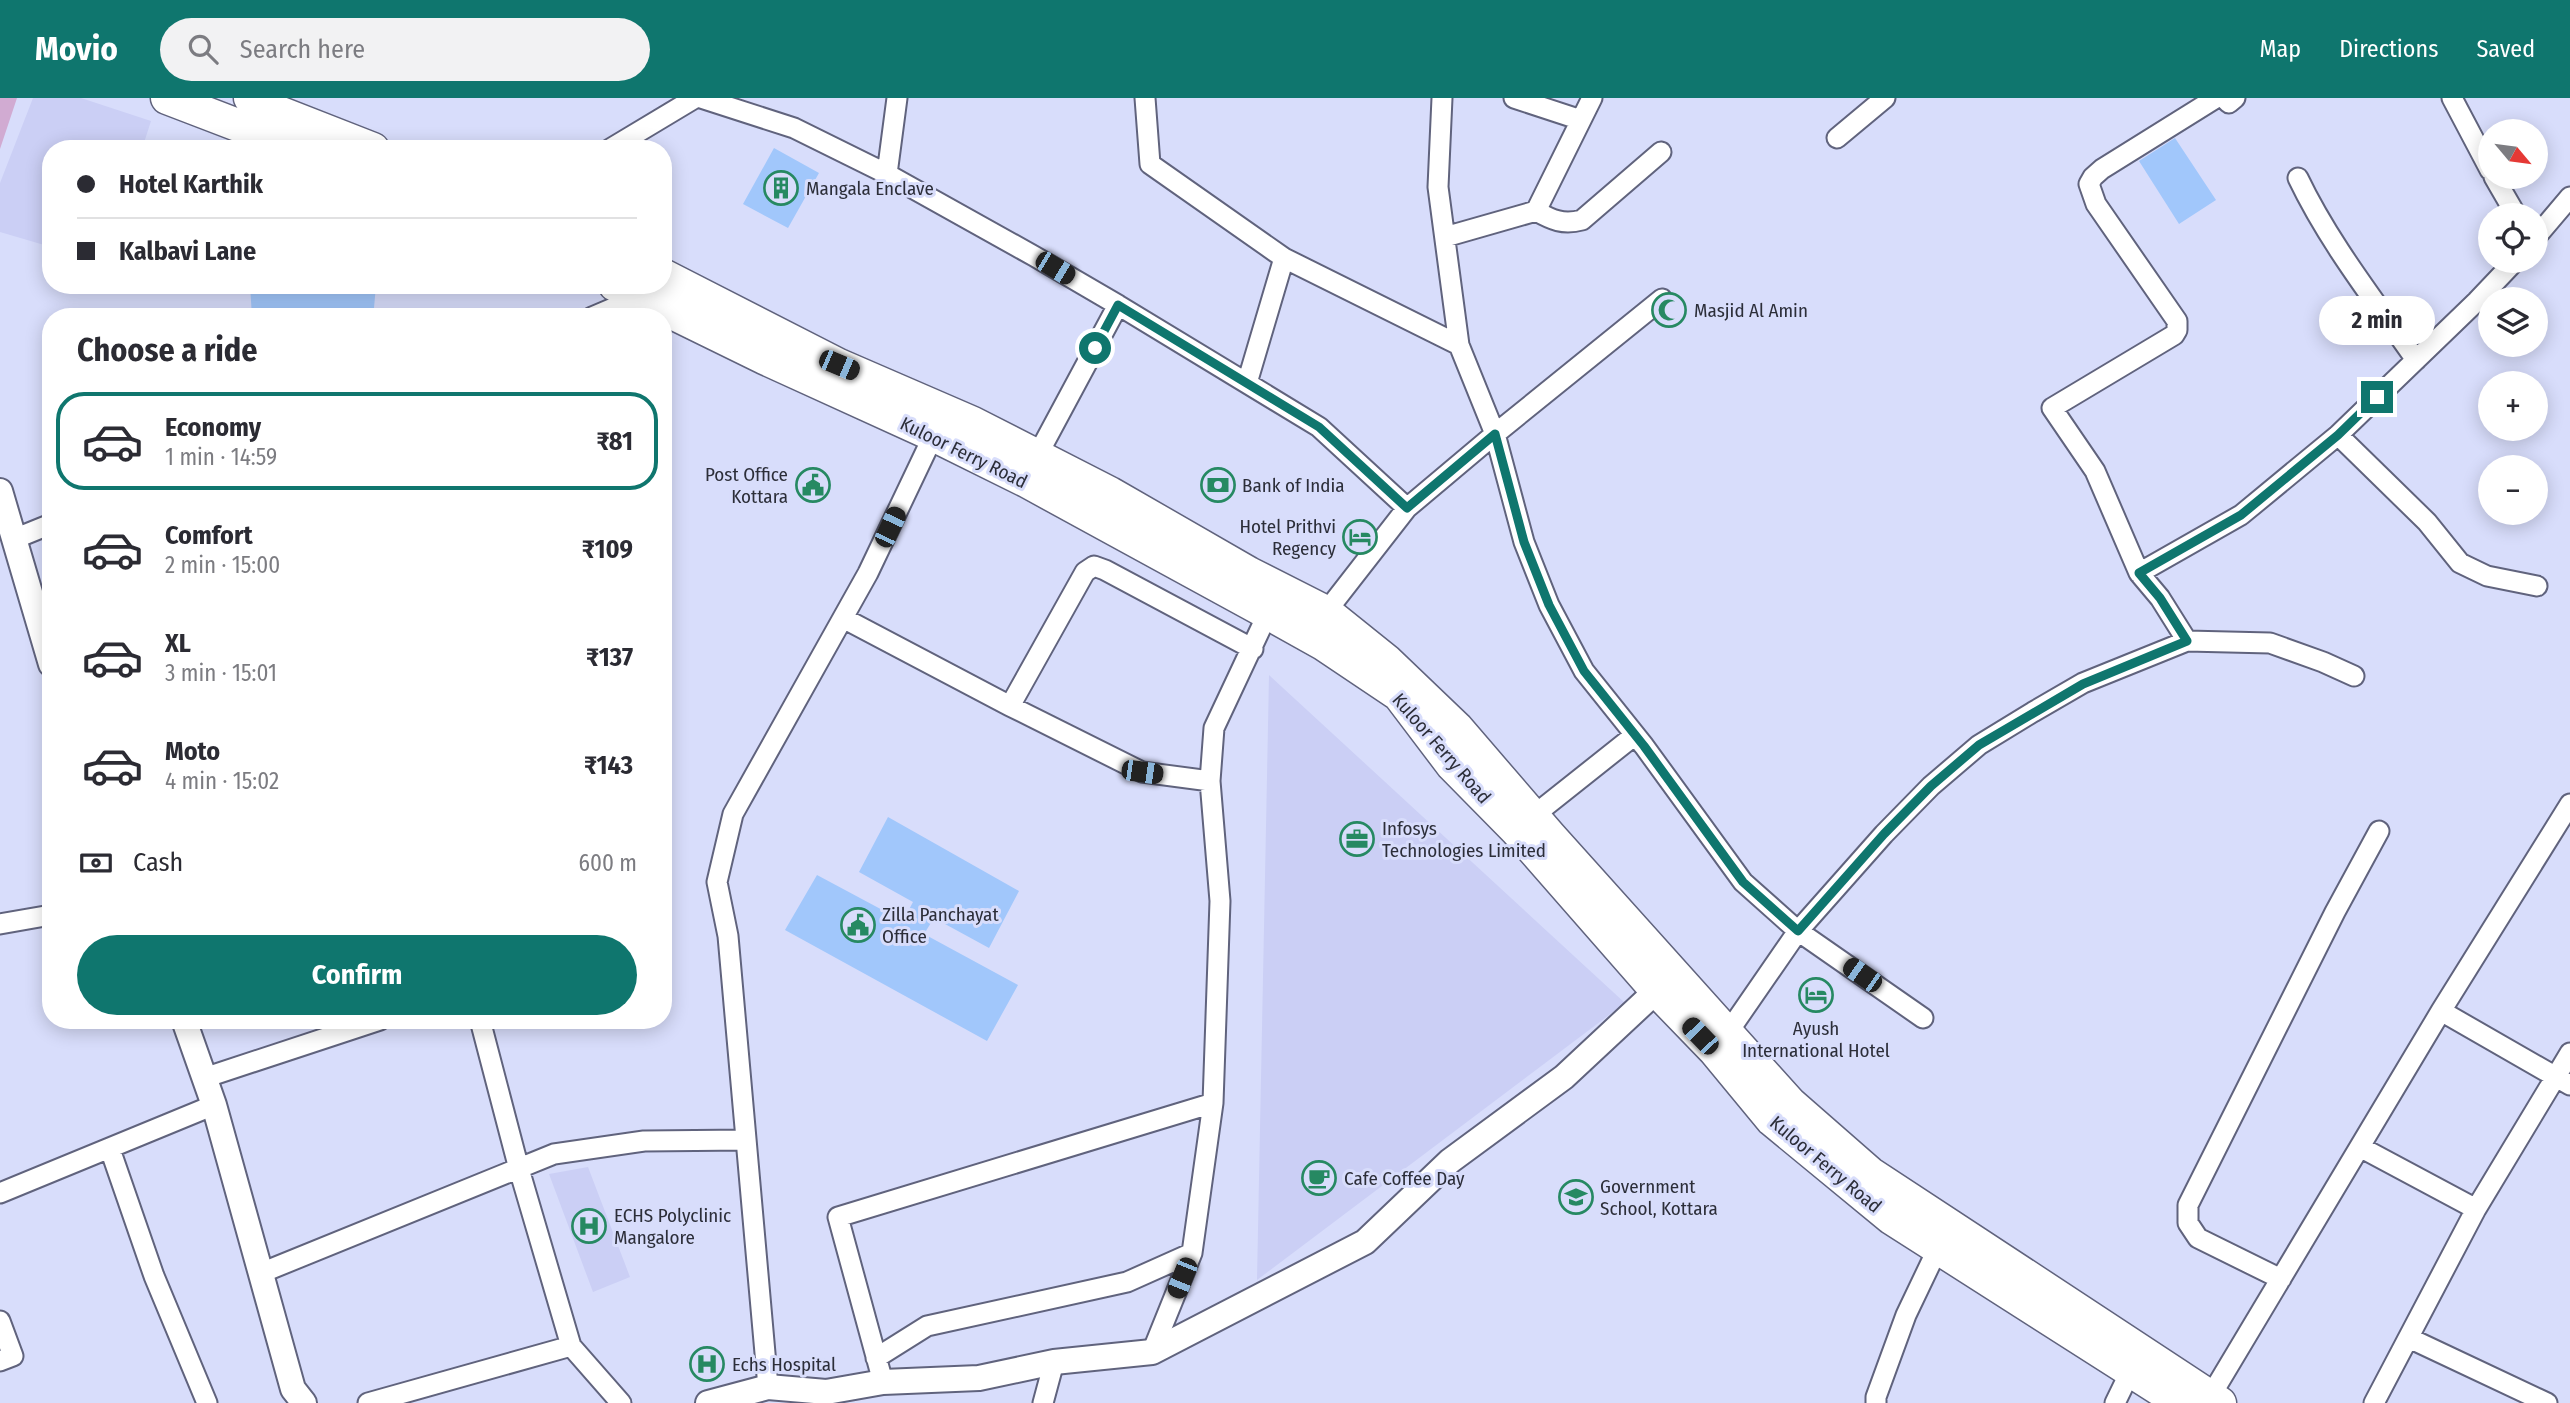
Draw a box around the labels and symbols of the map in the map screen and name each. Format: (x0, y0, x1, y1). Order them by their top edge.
north arrow (2478, 119, 2548, 189)
building icon: Mangala Enclave (762, 169, 800, 207)
place label: Mangala Enclave (806, 177, 934, 200)
car (1032, 248, 1079, 288)
mosque icon: Masjid Al Amin (1650, 291, 1688, 329)
callout: 2 min (2319, 296, 2435, 344)
place label: Masjid Al Amin (1694, 299, 1808, 322)
route start (1079, 332, 1111, 364)
car (816, 347, 863, 383)
route end (2361, 381, 2393, 413)
street label: Kuloor Ferry Road (897, 412, 1031, 493)
place label: Post Office Kottara (705, 463, 788, 508)
public building icon: Post Office Kottara (794, 466, 832, 504)
bank icon: Bank of India (1199, 466, 1237, 504)
place label: Bank of India (1242, 474, 1345, 497)
car (872, 504, 909, 550)
place label: Hotel Prithvi Regency (1239, 515, 1337, 560)
hotel icon: Hotel Prithvi Regency (1341, 518, 1379, 556)
street label: Kuloor Ferry Road (1388, 689, 1496, 808)
car (1120, 759, 1165, 785)
place label: Infosys Technologies Limited (1382, 817, 1546, 862)
office icon: Infosys Technologies Limited (1338, 820, 1376, 858)
place label: Zilla Panchayat Office (882, 903, 999, 948)
public building icon: Zilla Panchayat Office (839, 906, 877, 944)
car (1839, 954, 1886, 996)
hotel icon: Ayush International Hotel (1797, 976, 1835, 1014)
car (1678, 1014, 1723, 1058)
place label: Ayush International Hotel (1742, 1017, 1890, 1062)
street label: Kuloor Ferry Road (1765, 1111, 1886, 1218)
cafe icon: Cafe Coffee Day (1300, 1159, 1338, 1197)
place label: Cafe Coffee Day (1344, 1167, 1465, 1190)
place label: Government School, Kottara (1600, 1175, 1718, 1220)
school or university icon: Government School, Kottara (1557, 1178, 1595, 1216)
place label: ECHS Polyclinic Mangalore (614, 1204, 731, 1249)
hospital icon: ECHS Polyclinic Mangalore (570, 1207, 608, 1245)
car (1165, 1255, 1200, 1301)
hospital icon: Echs Hospital (688, 1345, 726, 1383)
place label: Echs Hospital (732, 1353, 836, 1376)

